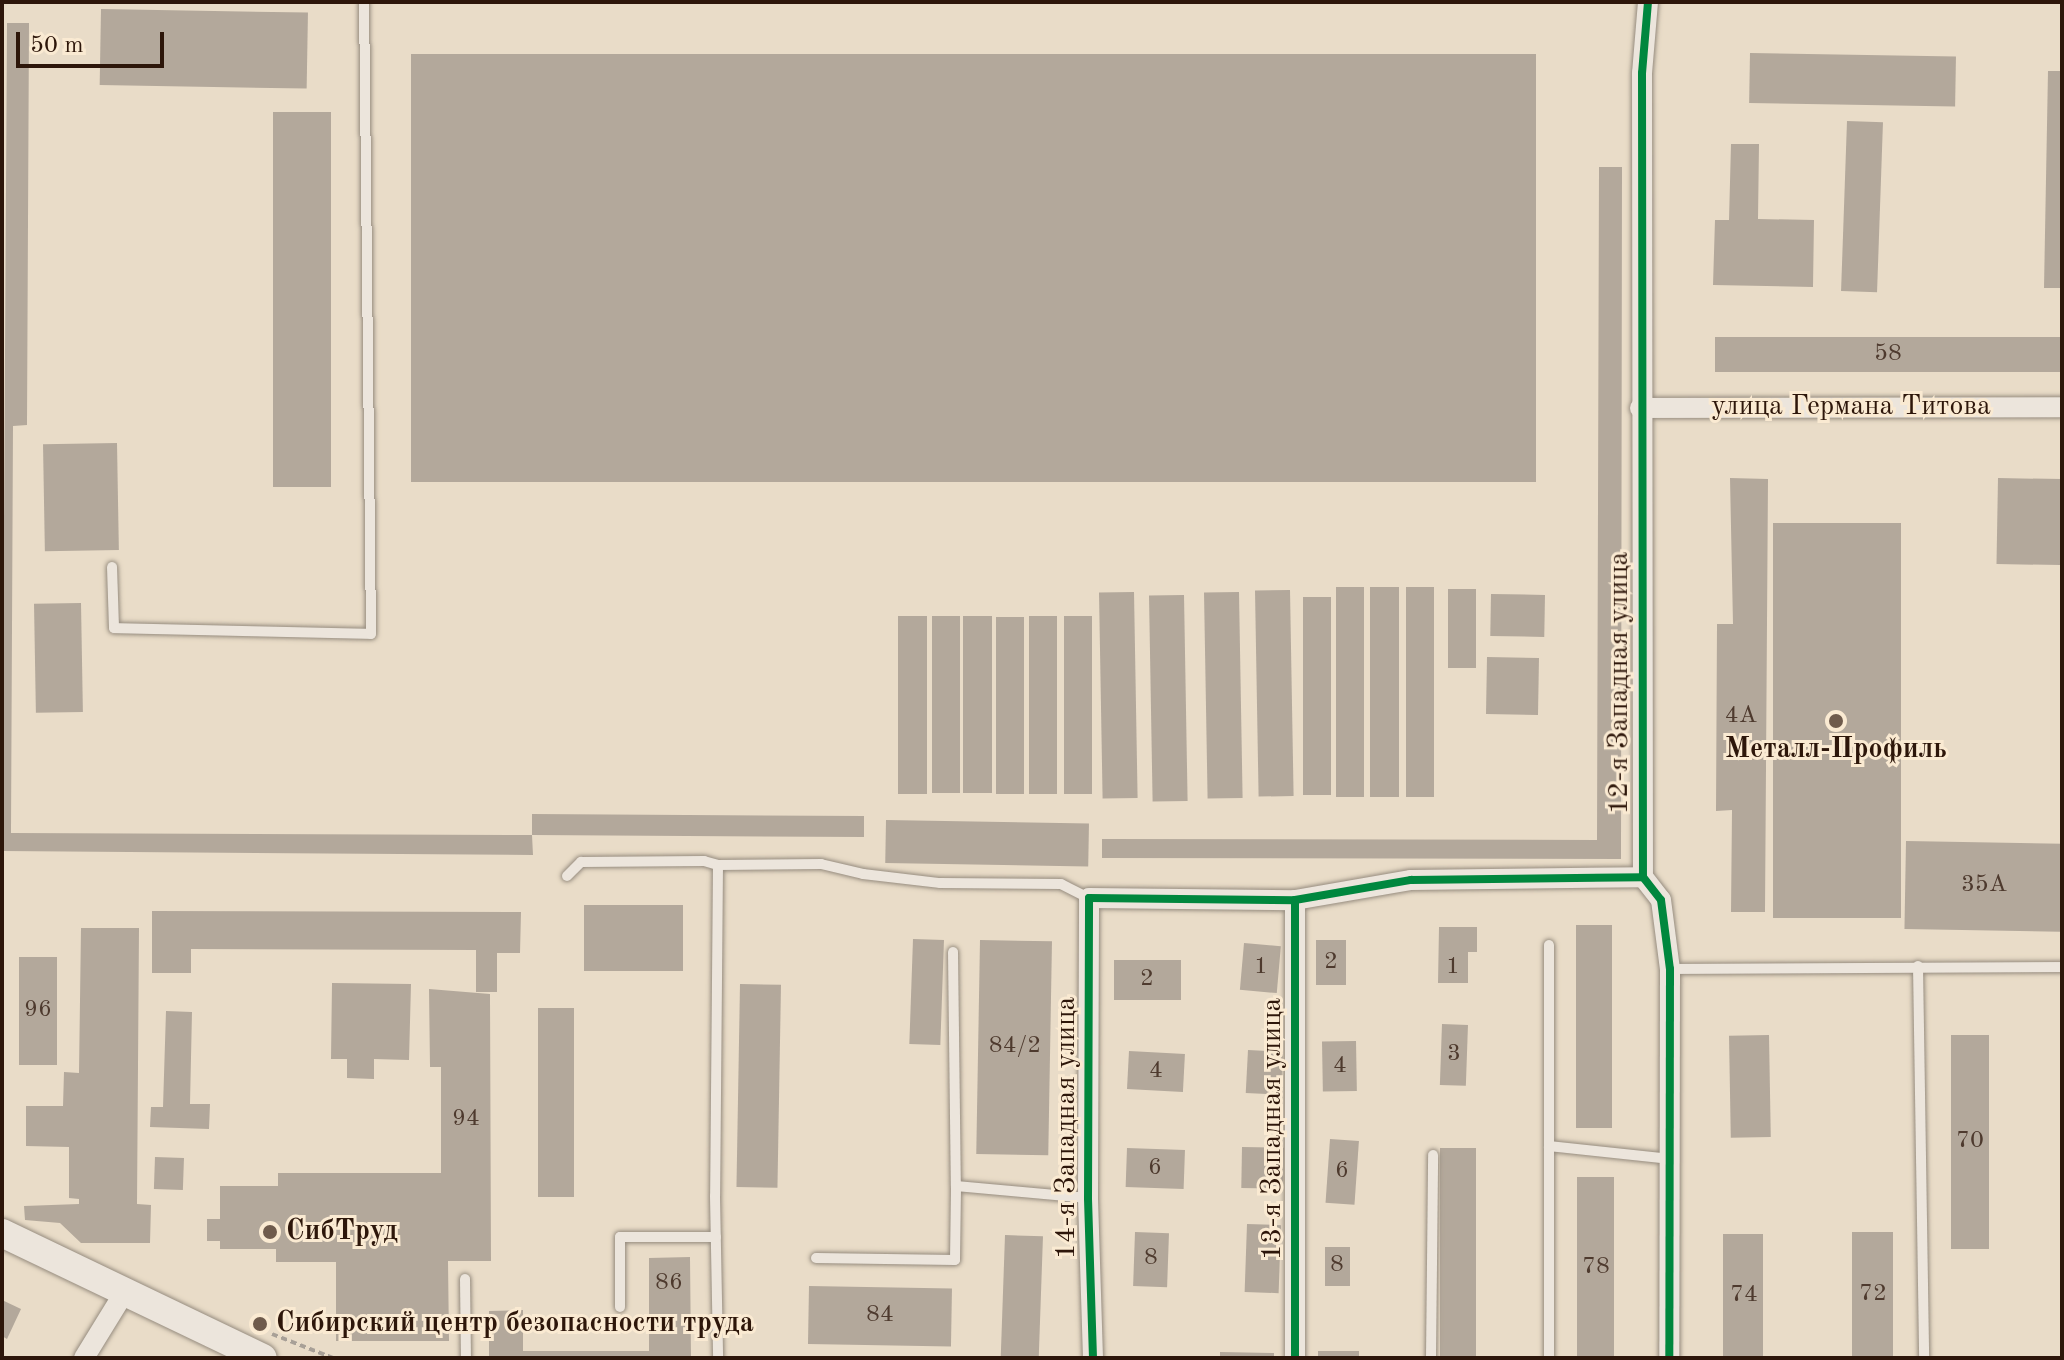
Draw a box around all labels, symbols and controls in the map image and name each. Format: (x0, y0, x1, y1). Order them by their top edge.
scale bar (20, 16, 168, 66)
text: 50 m (30, 34, 84, 58)
house number: 58 (1874, 341, 1902, 369)
street label: улица Германа Титова (1711, 390, 1991, 424)
street label: 12-я Западная улица (1603, 552, 1637, 814)
house number: 4А (1725, 703, 1757, 731)
marker: Металл-Профиль (1827, 712, 1845, 730)
place label: Металл-Профиль (1725, 733, 1947, 767)
house number: 35А (1961, 872, 2007, 900)
house number: 2 (1324, 949, 1338, 977)
house number: 1 (1254, 954, 1268, 982)
house number: 1 (1446, 954, 1460, 982)
house number: 2 (1140, 966, 1154, 994)
house number: 96 (24, 997, 52, 1025)
street label: 14-я Западная улица (1050, 997, 1084, 1259)
street label: 13-я Западная улица (1256, 998, 1290, 1260)
house number: 84/2 (989, 1033, 1041, 1061)
house number: 3 (1447, 1041, 1461, 1069)
house number: 4 (1333, 1053, 1347, 1081)
house number: 4 (1149, 1058, 1163, 1086)
house number: 94 (452, 1106, 480, 1134)
house number: 70 (1956, 1128, 1984, 1156)
house number: 6 (1148, 1155, 1162, 1183)
house number: 6 (1335, 1158, 1349, 1186)
place label: СибТруд (286, 1215, 398, 1249)
marker: СибТруд (261, 1223, 279, 1241)
house number: 8 (1144, 1245, 1158, 1273)
house number: 8 (1330, 1252, 1344, 1280)
house number: 78 (1582, 1254, 1610, 1282)
house number: 86 (655, 1270, 683, 1298)
house number: 72 (1859, 1281, 1887, 1309)
house number: 74 (1730, 1282, 1758, 1310)
house number: 84 (866, 1302, 894, 1330)
place label: Сибирский центр безопасности труда (276, 1307, 754, 1341)
marker: Сибирский центр безопасности труда (251, 1315, 269, 1333)

